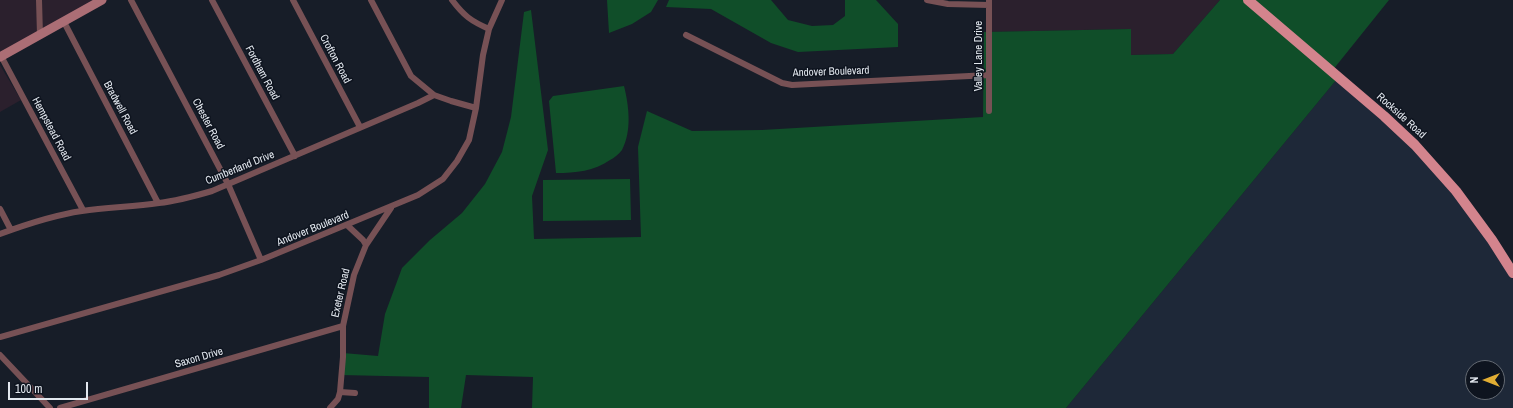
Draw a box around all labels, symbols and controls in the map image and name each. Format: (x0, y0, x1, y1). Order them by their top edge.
street label: Valley Lane Drive (972, 21, 986, 91)
street label: Crofton Road (317, 32, 353, 86)
street label: Fordham Road (242, 44, 282, 102)
street label: Andover Boulevard (792, 64, 870, 80)
street label: Bradwell Road (100, 79, 140, 137)
street label: Rockside Road (1374, 90, 1428, 142)
street label: Hempstead Road (29, 95, 73, 163)
street label: Chester Road (189, 96, 227, 152)
street label: Cumberland Drive (204, 148, 276, 188)
street label: Andover Boulevard (275, 209, 351, 249)
street label: Exeter Road (329, 267, 353, 319)
street label: Saxon Drive (173, 345, 225, 371)
north arrow (1465, 360, 1505, 400)
scale bar (10, 374, 90, 400)
text: N (1467, 377, 1481, 383)
text: 100 m (15, 381, 42, 397)

